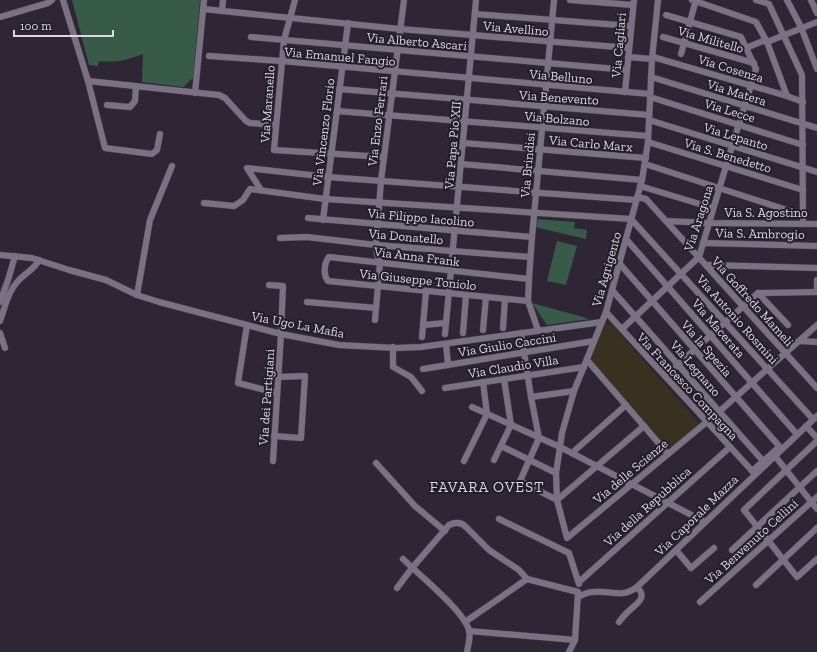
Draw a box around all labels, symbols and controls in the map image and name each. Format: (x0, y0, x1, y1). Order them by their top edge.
street label: Via Cagliari (608, 11, 629, 79)
scale bar (14, 12, 113, 38)
street label: Via Avellino (482, 18, 550, 39)
text: 100 m (20, 19, 52, 33)
street label: Via Militello (675, 23, 746, 56)
street label: Via Alberto Ascari (365, 30, 468, 53)
street label: Via Emanuel Fangio (283, 44, 397, 69)
street label: Via Cosenza (695, 51, 766, 86)
street label: Via Maranello (257, 65, 278, 144)
street label: Via Belluno (528, 66, 593, 87)
street label: Via Enzo Ferrari (364, 75, 391, 168)
street label: Via Matera (704, 76, 769, 109)
street label: Via Vincenzo Florio (309, 77, 338, 188)
street label: Via Benevento (518, 87, 600, 108)
street label: Via Lecce (702, 95, 757, 125)
street label: Via Papa Pio XII (441, 100, 464, 191)
street label: Via Bolzano (523, 108, 591, 129)
street label: Via Lepanto (701, 119, 770, 153)
street label: Via Brindisi (517, 131, 538, 199)
street label: Via Carlo Marx (548, 132, 634, 155)
street label: Via S. Benedetto (681, 135, 774, 176)
street label: Via Aragona (680, 183, 716, 254)
street label: Via Filippo Iacolino (366, 205, 475, 230)
street label: Via S. Agostino (723, 205, 808, 220)
street label: Via S. Ambrogio (714, 225, 805, 242)
street label: Via Donatello (367, 226, 444, 247)
street label: Via Agrigento (588, 230, 624, 309)
street label: Via Anna Frank (372, 244, 461, 269)
street label: Via Goffredo Mameli (708, 253, 797, 349)
street label: Via Giuseppe Toniolo (358, 266, 478, 293)
street label: Via Antonio Rosmini (693, 271, 782, 367)
street label: Via Macerata (688, 295, 749, 362)
street label: Via Ugo La Mafia (249, 308, 346, 341)
street label: Via la Spezia (677, 316, 736, 380)
street label: Via Giulio Caccini (456, 329, 558, 360)
street label: Via Francesco Compagna (633, 329, 742, 444)
street label: Via Legnano (667, 337, 724, 400)
street label: Via dei Partigiani (256, 348, 277, 447)
street label: Via Claudio Villa (466, 352, 560, 381)
street label: Via delle Scienze (589, 436, 671, 508)
street label: Via della Repubblica (600, 463, 695, 550)
street label: Via Caporale Mazza (651, 471, 742, 560)
district label: FAVARA OVEST (429, 478, 545, 496)
street label: Via Benvenuto Cellini (701, 495, 801, 588)

